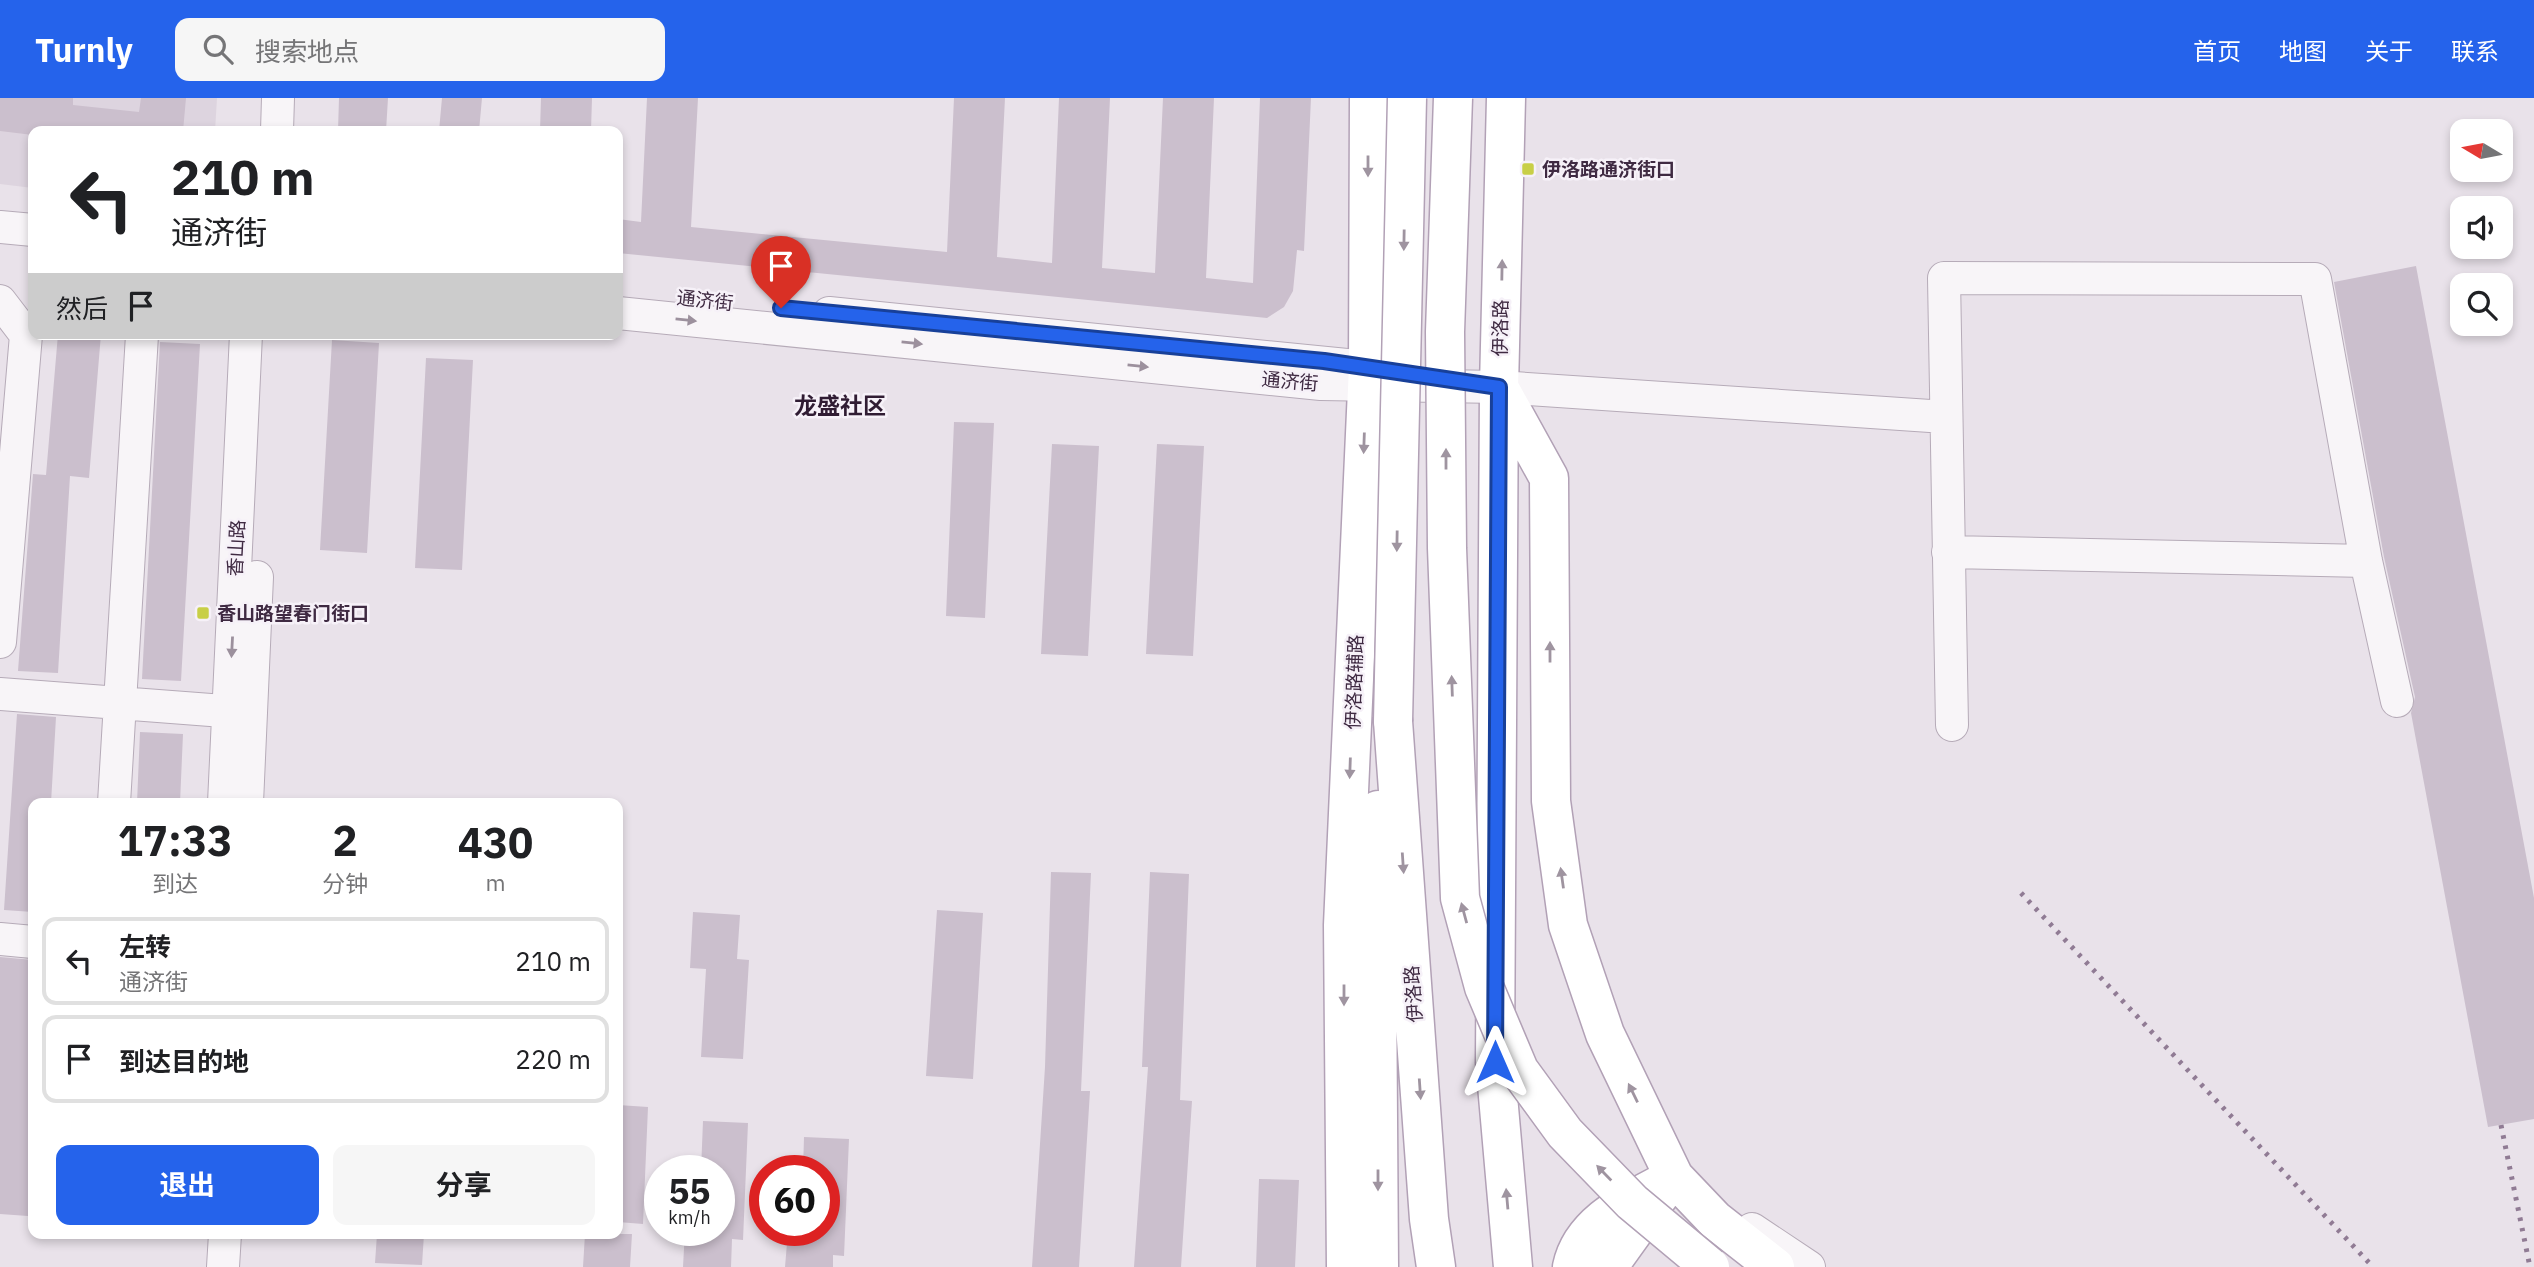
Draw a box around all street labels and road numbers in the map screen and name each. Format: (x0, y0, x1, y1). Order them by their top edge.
street label: 通济街 (675, 285, 735, 315)
street label: 伊洛路 (1488, 299, 1512, 357)
street label: 通济街 (1261, 367, 1319, 395)
street label: 香山路 (223, 519, 249, 577)
street label: 伊洛路辅路 (1340, 634, 1368, 730)
street label: 伊洛路 (1399, 965, 1427, 1023)

